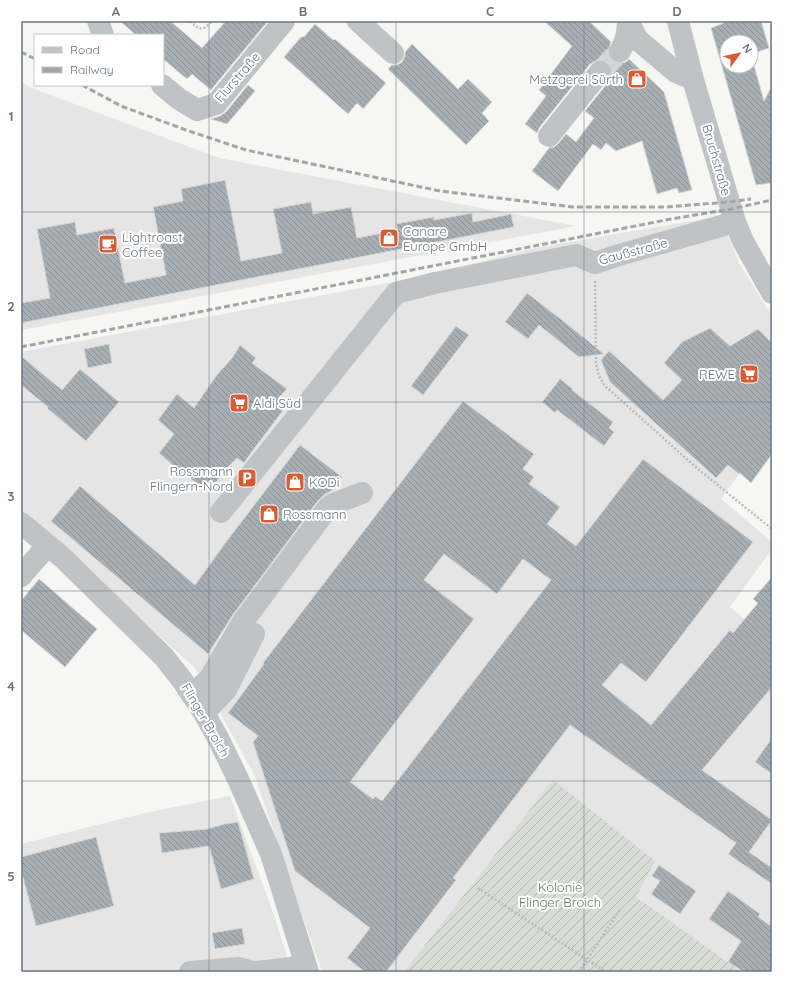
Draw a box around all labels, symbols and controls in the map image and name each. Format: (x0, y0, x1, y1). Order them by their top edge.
text: A (112, 3, 121, 19)
text: B (299, 3, 307, 19)
text: C (486, 3, 494, 19)
text: D (672, 3, 682, 19)
legend (34, 34, 164, 86)
north arrow (719, 34, 759, 74)
text: N (739, 41, 755, 56)
text: Road (70, 42, 100, 57)
street label: Flurstraße (211, 49, 263, 105)
text: Railway (70, 62, 114, 77)
shop icon: Metzgerei Sürth (626, 68, 648, 90)
place label: Metzgerei Sürth (529, 71, 623, 87)
text: 1 (8, 108, 14, 124)
street label: Bruchstraße (699, 122, 735, 198)
place label: Canare Europe GmbH (403, 223, 487, 254)
shop icon: Canare Europe GmbH (378, 227, 400, 249)
place label: Lightroast Coffee (122, 229, 183, 260)
cafe icon: Lightroast Coffee (97, 233, 119, 255)
street label: Gaußstraße (597, 234, 669, 268)
text: 2 (7, 298, 15, 314)
supermarket icon: REWE (738, 363, 760, 385)
place label: REWE (699, 366, 735, 382)
supermarket icon: Aldi Süd (228, 392, 250, 414)
place label: Aldi Süd (253, 395, 301, 411)
place label: Rossmann Flingern-Nord (150, 463, 233, 494)
parking icon: Rossmann Flingern-Nord (236, 467, 258, 489)
shop icon: KODi (284, 471, 306, 493)
place label: KODi (309, 474, 339, 490)
text: 3 (8, 488, 15, 504)
shop icon: Rossmann (258, 503, 280, 525)
place label: Rossmann (283, 506, 346, 522)
text: 4 (7, 678, 15, 694)
street label: Flinger Broich (178, 680, 234, 760)
text: 5 (7, 868, 15, 884)
park label: Kolonie Flinger Broich (519, 879, 601, 910)

